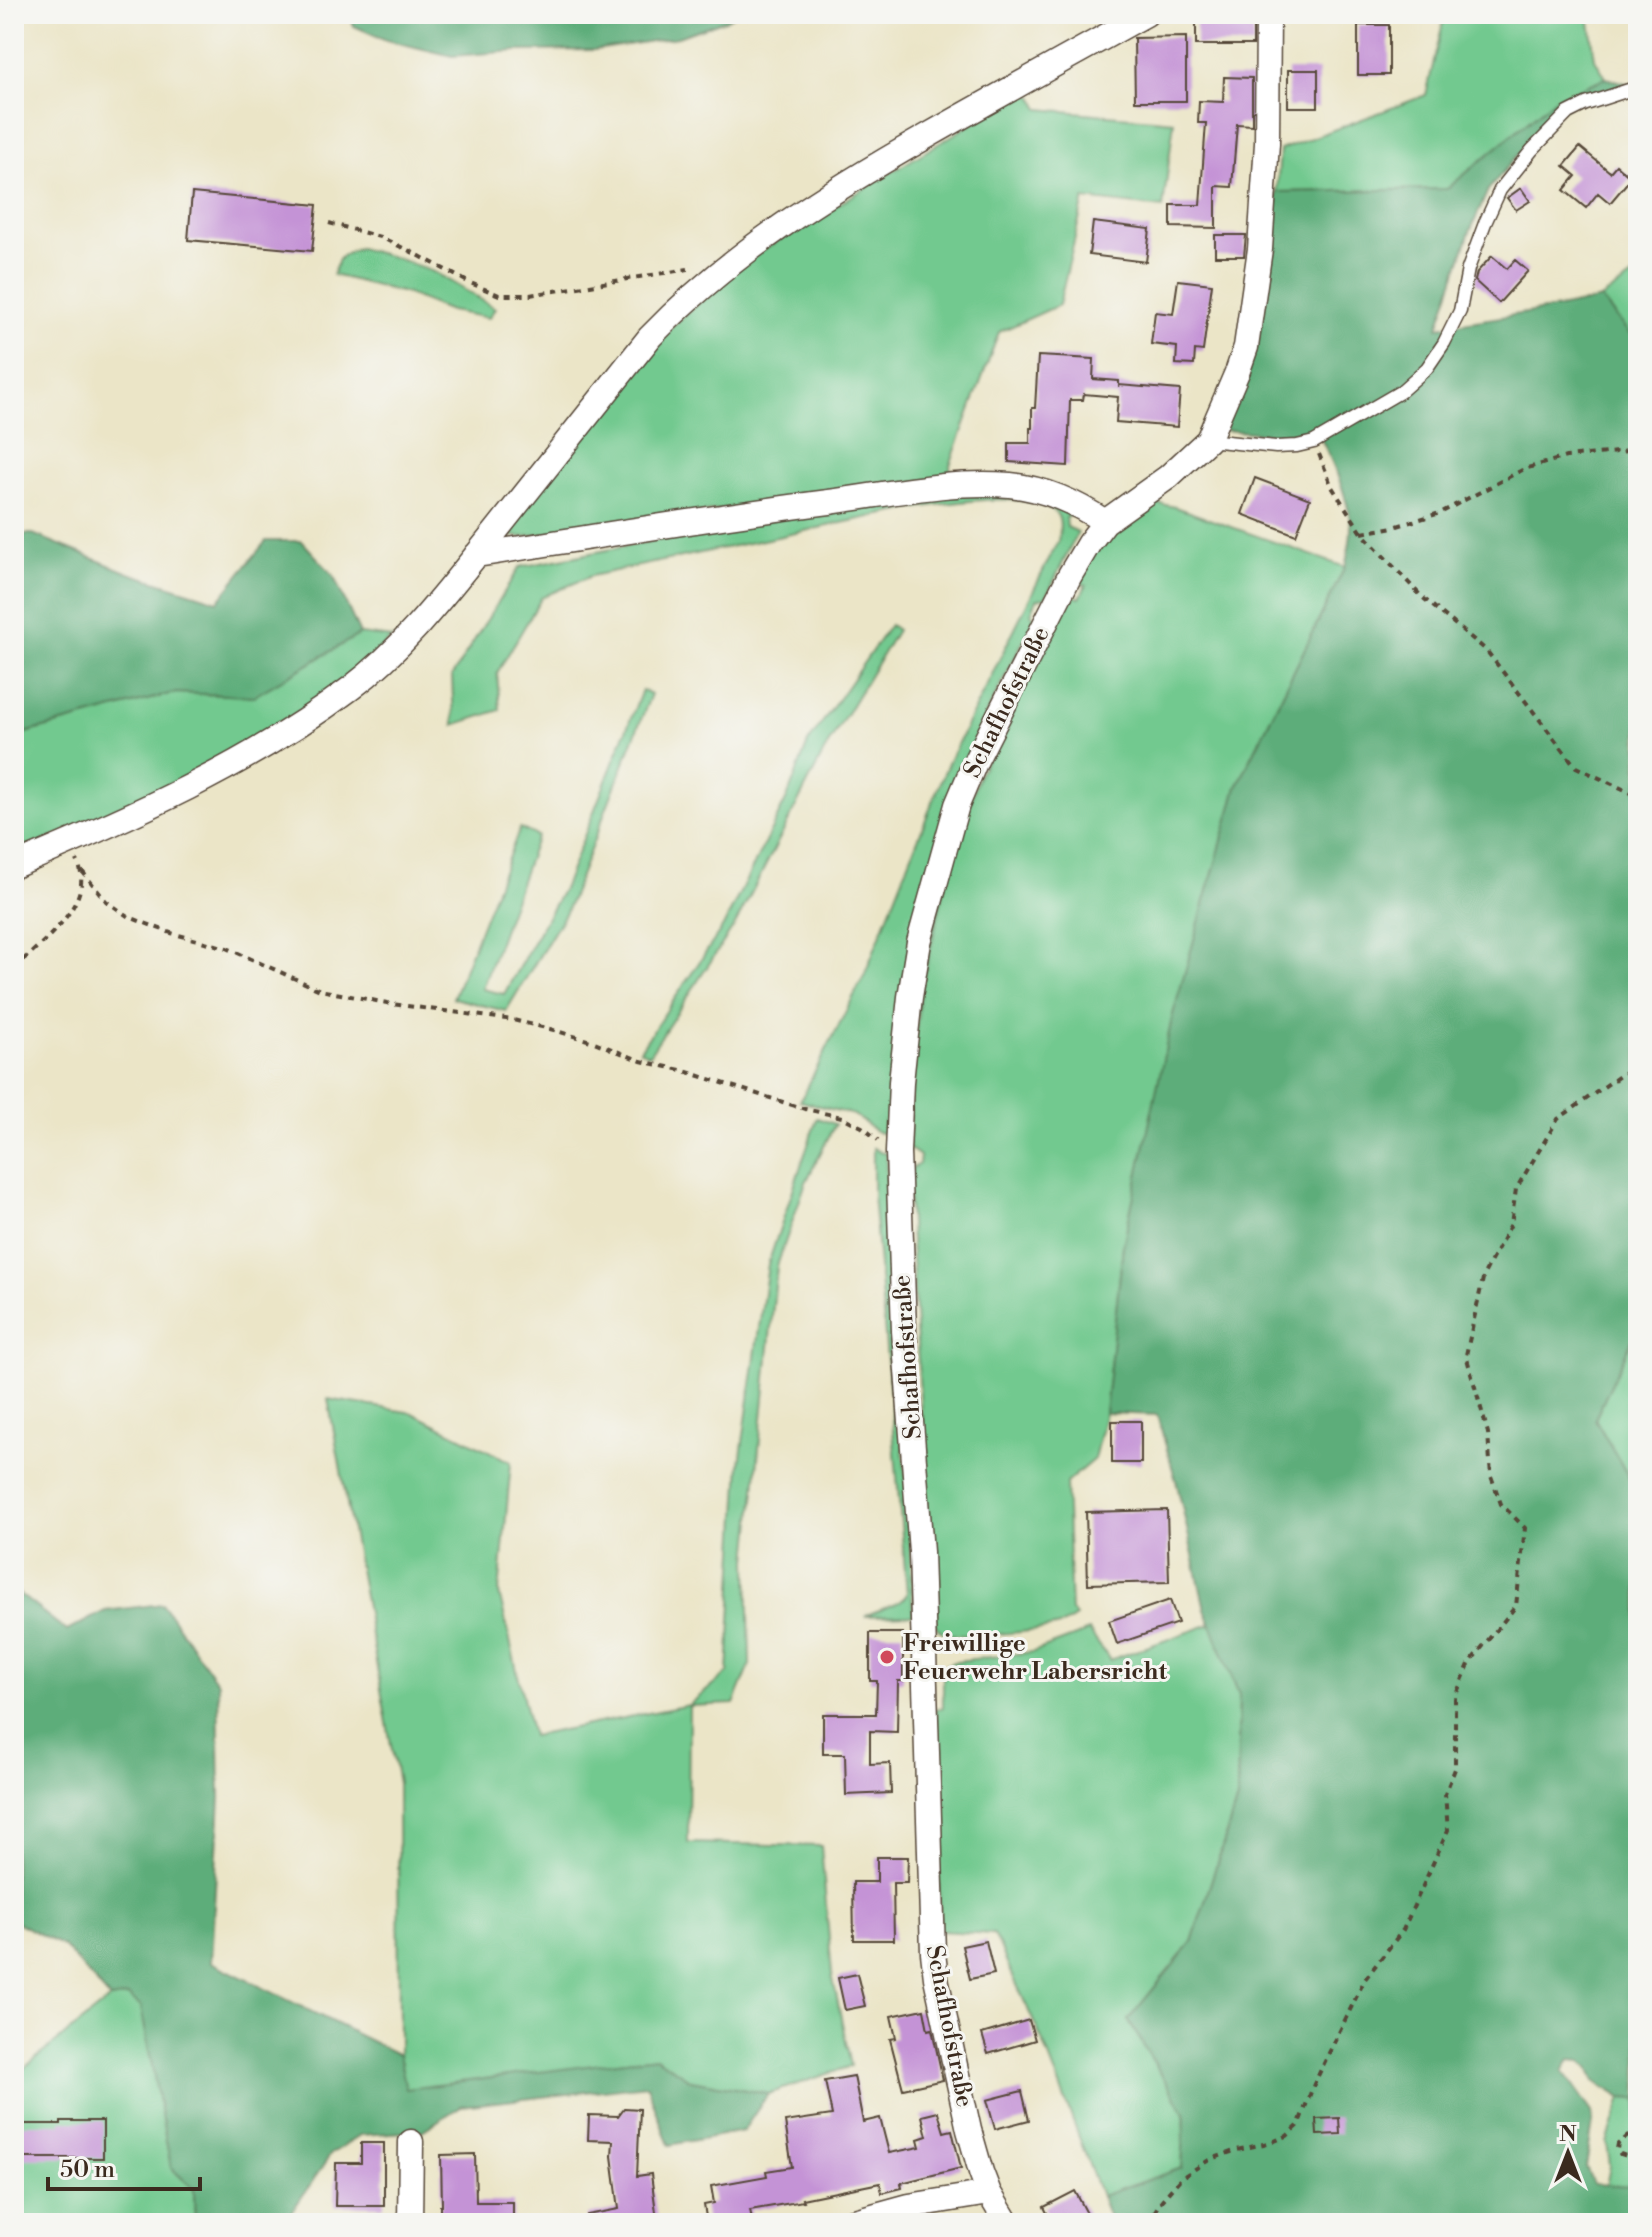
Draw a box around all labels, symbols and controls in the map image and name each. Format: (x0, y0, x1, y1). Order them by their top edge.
street label: Schafhofstraße (957, 622, 1056, 783)
street label: Schafhofstraße (887, 1274, 929, 1440)
place label: Freiwillige Feuerwehr Labersricht (903, 1629, 1167, 1687)
marker: Freiwillige Feuerwehr Labersricht (878, 1648, 896, 1666)
street label: Schafhofstraße (919, 1943, 979, 2110)
north arrow (1528, 2113, 1608, 2193)
text: N (1559, 2121, 1577, 2148)
scale bar (48, 2141, 200, 2191)
text: 50 m (60, 2155, 115, 2185)

